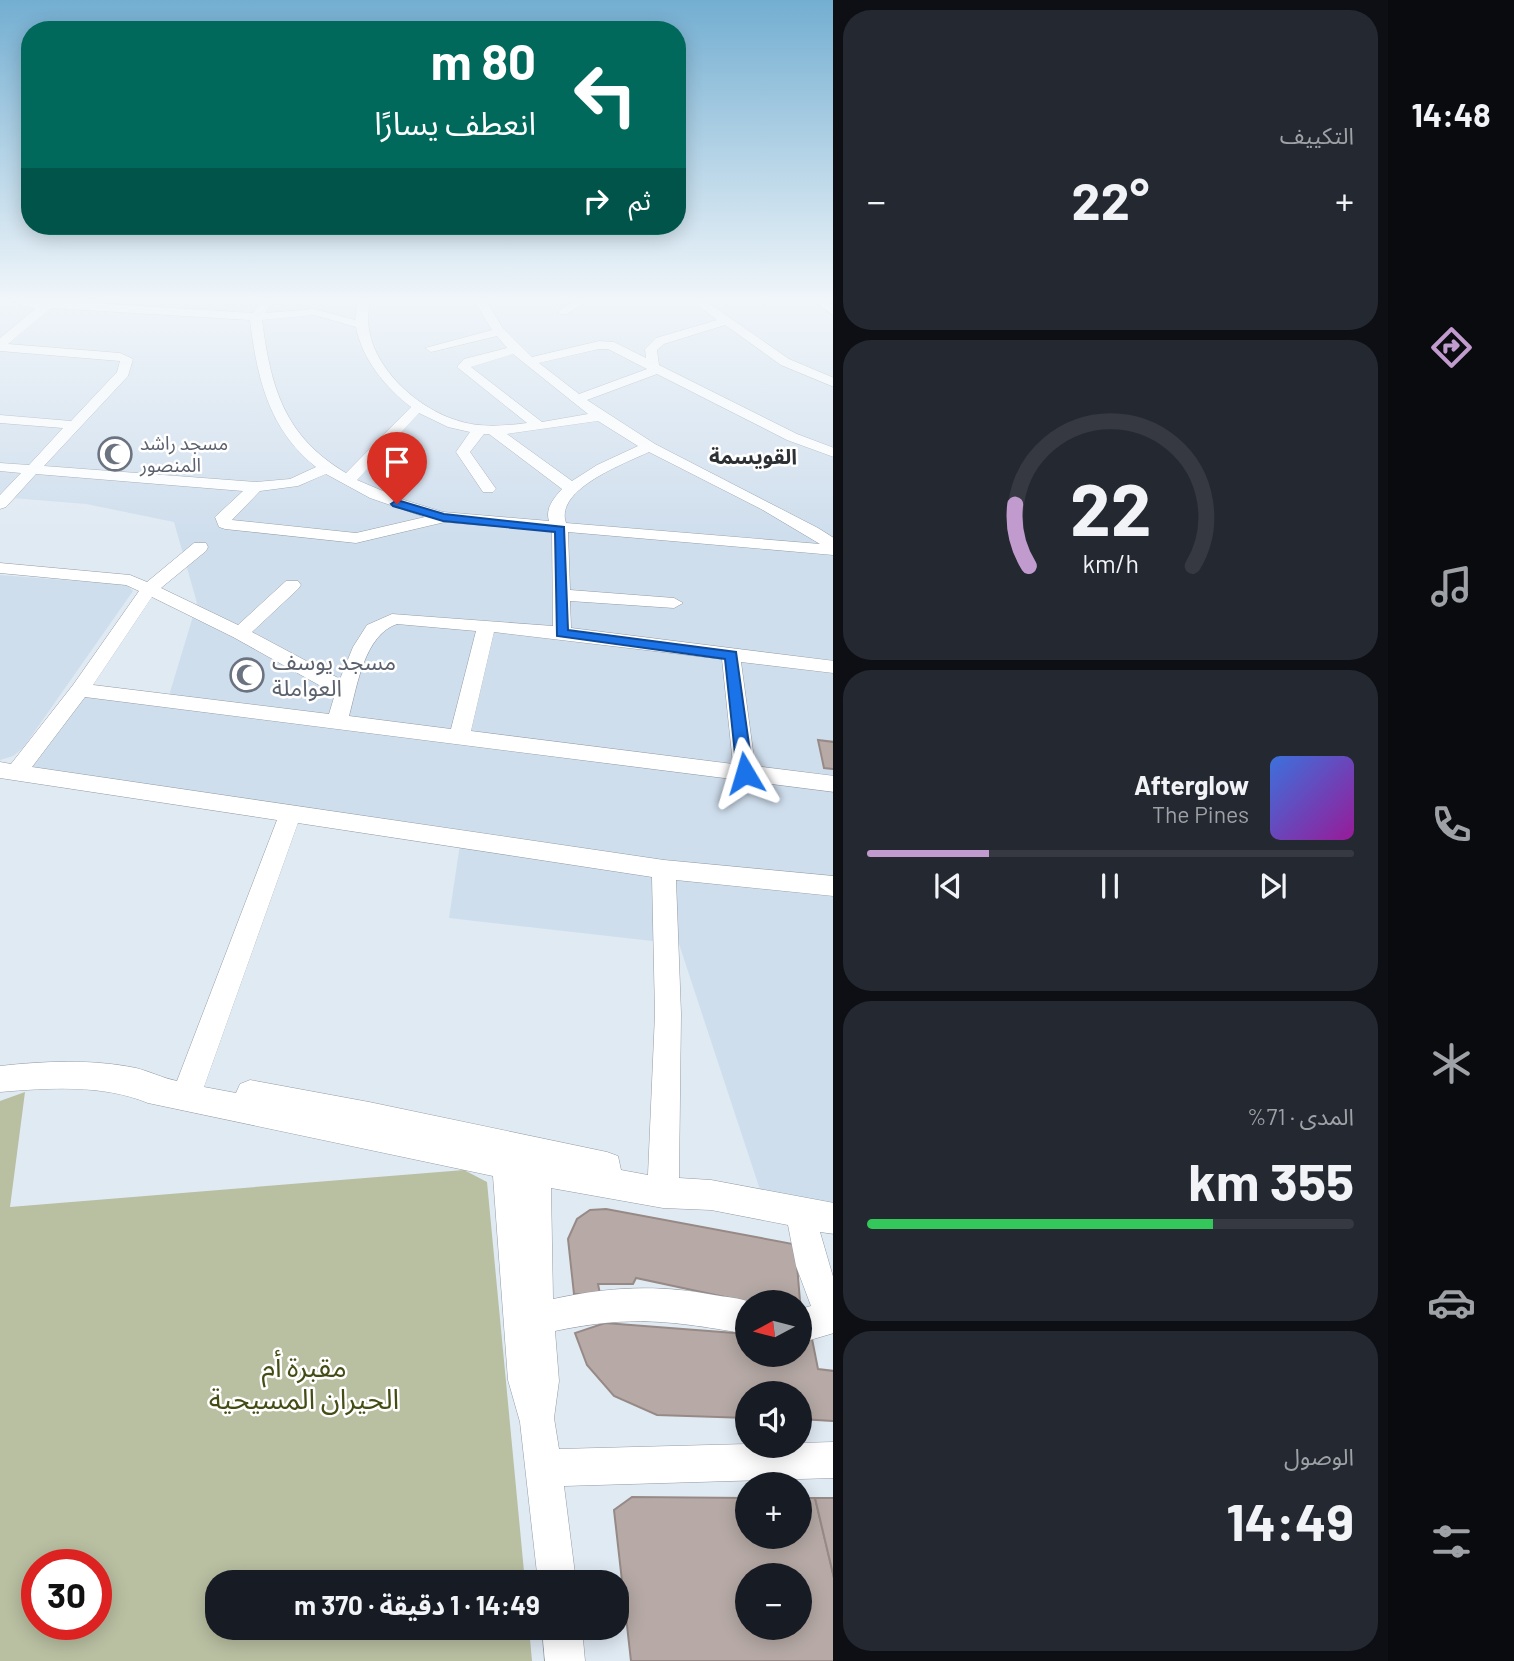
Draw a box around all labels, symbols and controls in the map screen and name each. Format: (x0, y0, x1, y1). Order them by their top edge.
text: 80 m (431, 31, 536, 90)
icon: left (560, 49, 651, 140)
text: 14:48 (1412, 95, 1491, 133)
text: انعطف يسارًا (374, 103, 536, 141)
text: التكييف (1280, 121, 1354, 149)
text: 22° (1072, 168, 1149, 230)
text: − (867, 177, 886, 223)
text: + (1335, 177, 1354, 223)
icon: right (577, 182, 615, 220)
text: ثم (629, 184, 651, 215)
icon: directions (1427, 323, 1476, 372)
place label: مسجد راشد المنصور (139, 431, 228, 477)
pin (367, 432, 427, 504)
mosque icon: مسجد راشد المنصور (96, 435, 134, 473)
icon: arrive (378, 443, 416, 481)
district label: القويسمة (709, 443, 797, 469)
text: 22 (1070, 464, 1151, 552)
text: km/h (1082, 548, 1139, 578)
icon: music (1427, 562, 1476, 611)
place label: مسجد يوسف العواملة (272, 647, 396, 702)
mosque icon: مسجد يوسف العواملة (228, 656, 266, 694)
position arrow (708, 736, 782, 810)
text: Afterglow (1134, 769, 1249, 800)
text: The Pines (1152, 800, 1249, 828)
icon: phone (1427, 800, 1476, 849)
icon: previous (929, 867, 967, 905)
icon: pause (1091, 867, 1129, 905)
icon: next (1254, 867, 1292, 905)
icon: climate (1427, 1039, 1476, 1088)
text: المدى · 71% (1247, 1102, 1354, 1130)
text: 355 km (1188, 1149, 1354, 1211)
icon: car (1427, 1278, 1476, 1327)
north arrow (735, 1290, 812, 1367)
map controls (735, 1290, 812, 1640)
park label: مقبرة أم الحيران المسيحية (209, 1349, 399, 1416)
button: sound (735, 1381, 812, 1458)
text: الوصول (1284, 1442, 1354, 1470)
button: + (735, 1472, 812, 1549)
text: 14:49 (1226, 1489, 1354, 1551)
icon: filters (1427, 1517, 1476, 1566)
speed limit sign: 30 (21, 1549, 112, 1640)
button: − (735, 1563, 812, 1640)
text: 14:49 · 1 دقيقة · 370 m (294, 1589, 540, 1620)

